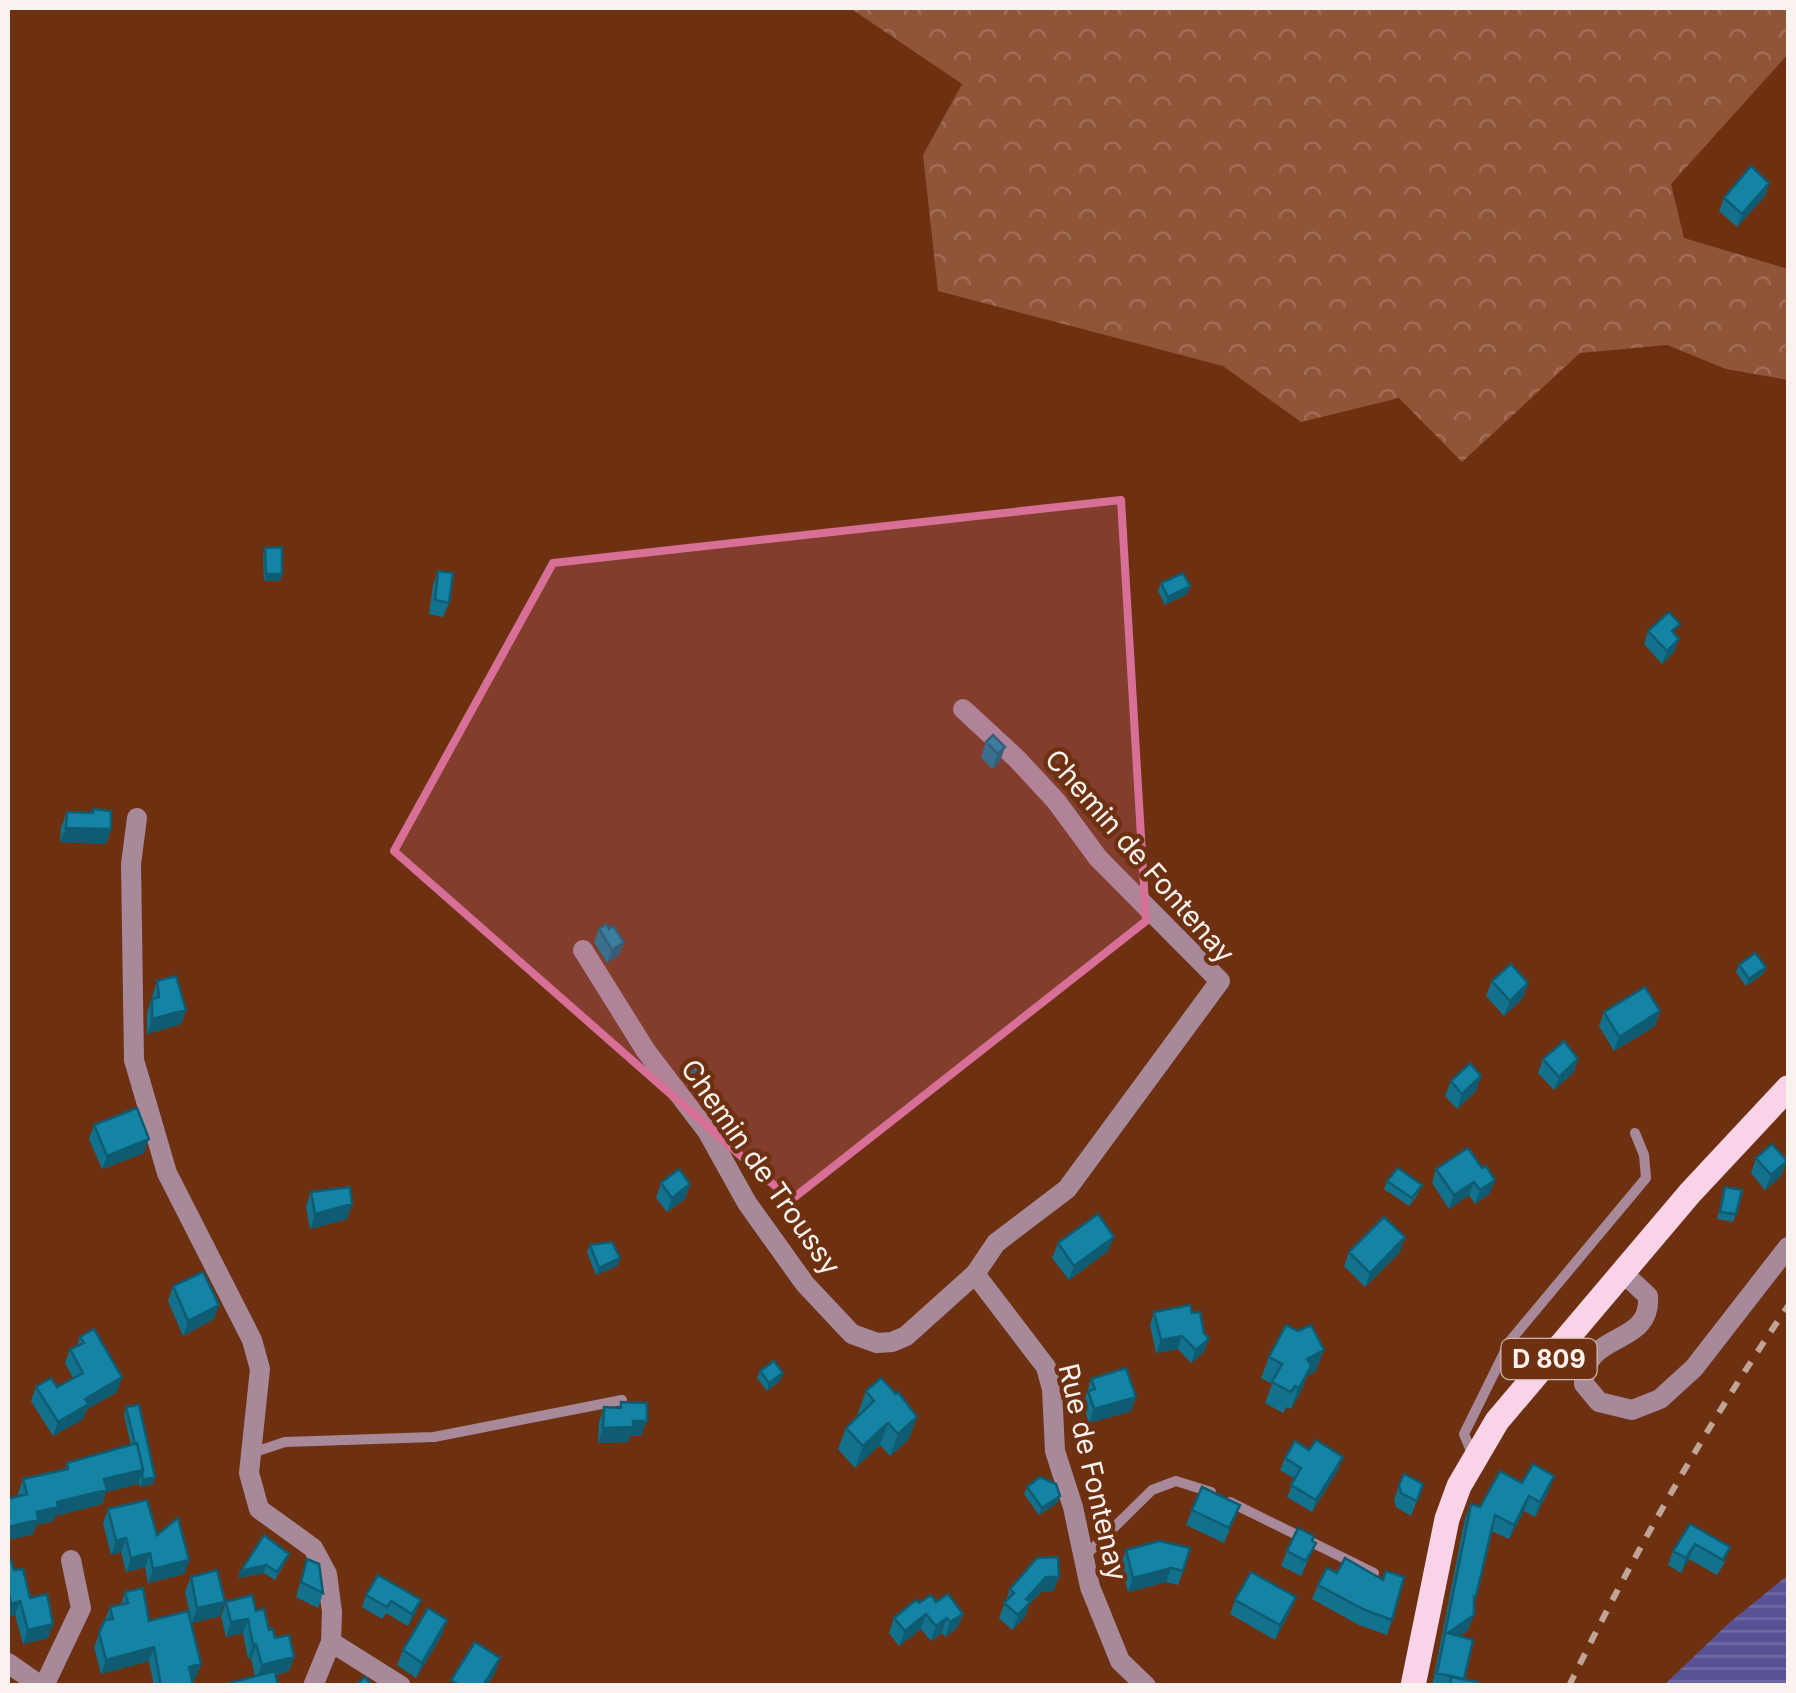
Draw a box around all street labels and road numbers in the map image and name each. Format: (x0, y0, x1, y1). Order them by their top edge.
street label: Chemin de Fontenay (1038, 742, 1242, 970)
street label: Chemin de Troussy (674, 1053, 848, 1281)
road number: D 809 (1502, 1339, 1596, 1379)
street label: Rue de Fontenay (1052, 1360, 1134, 1584)

